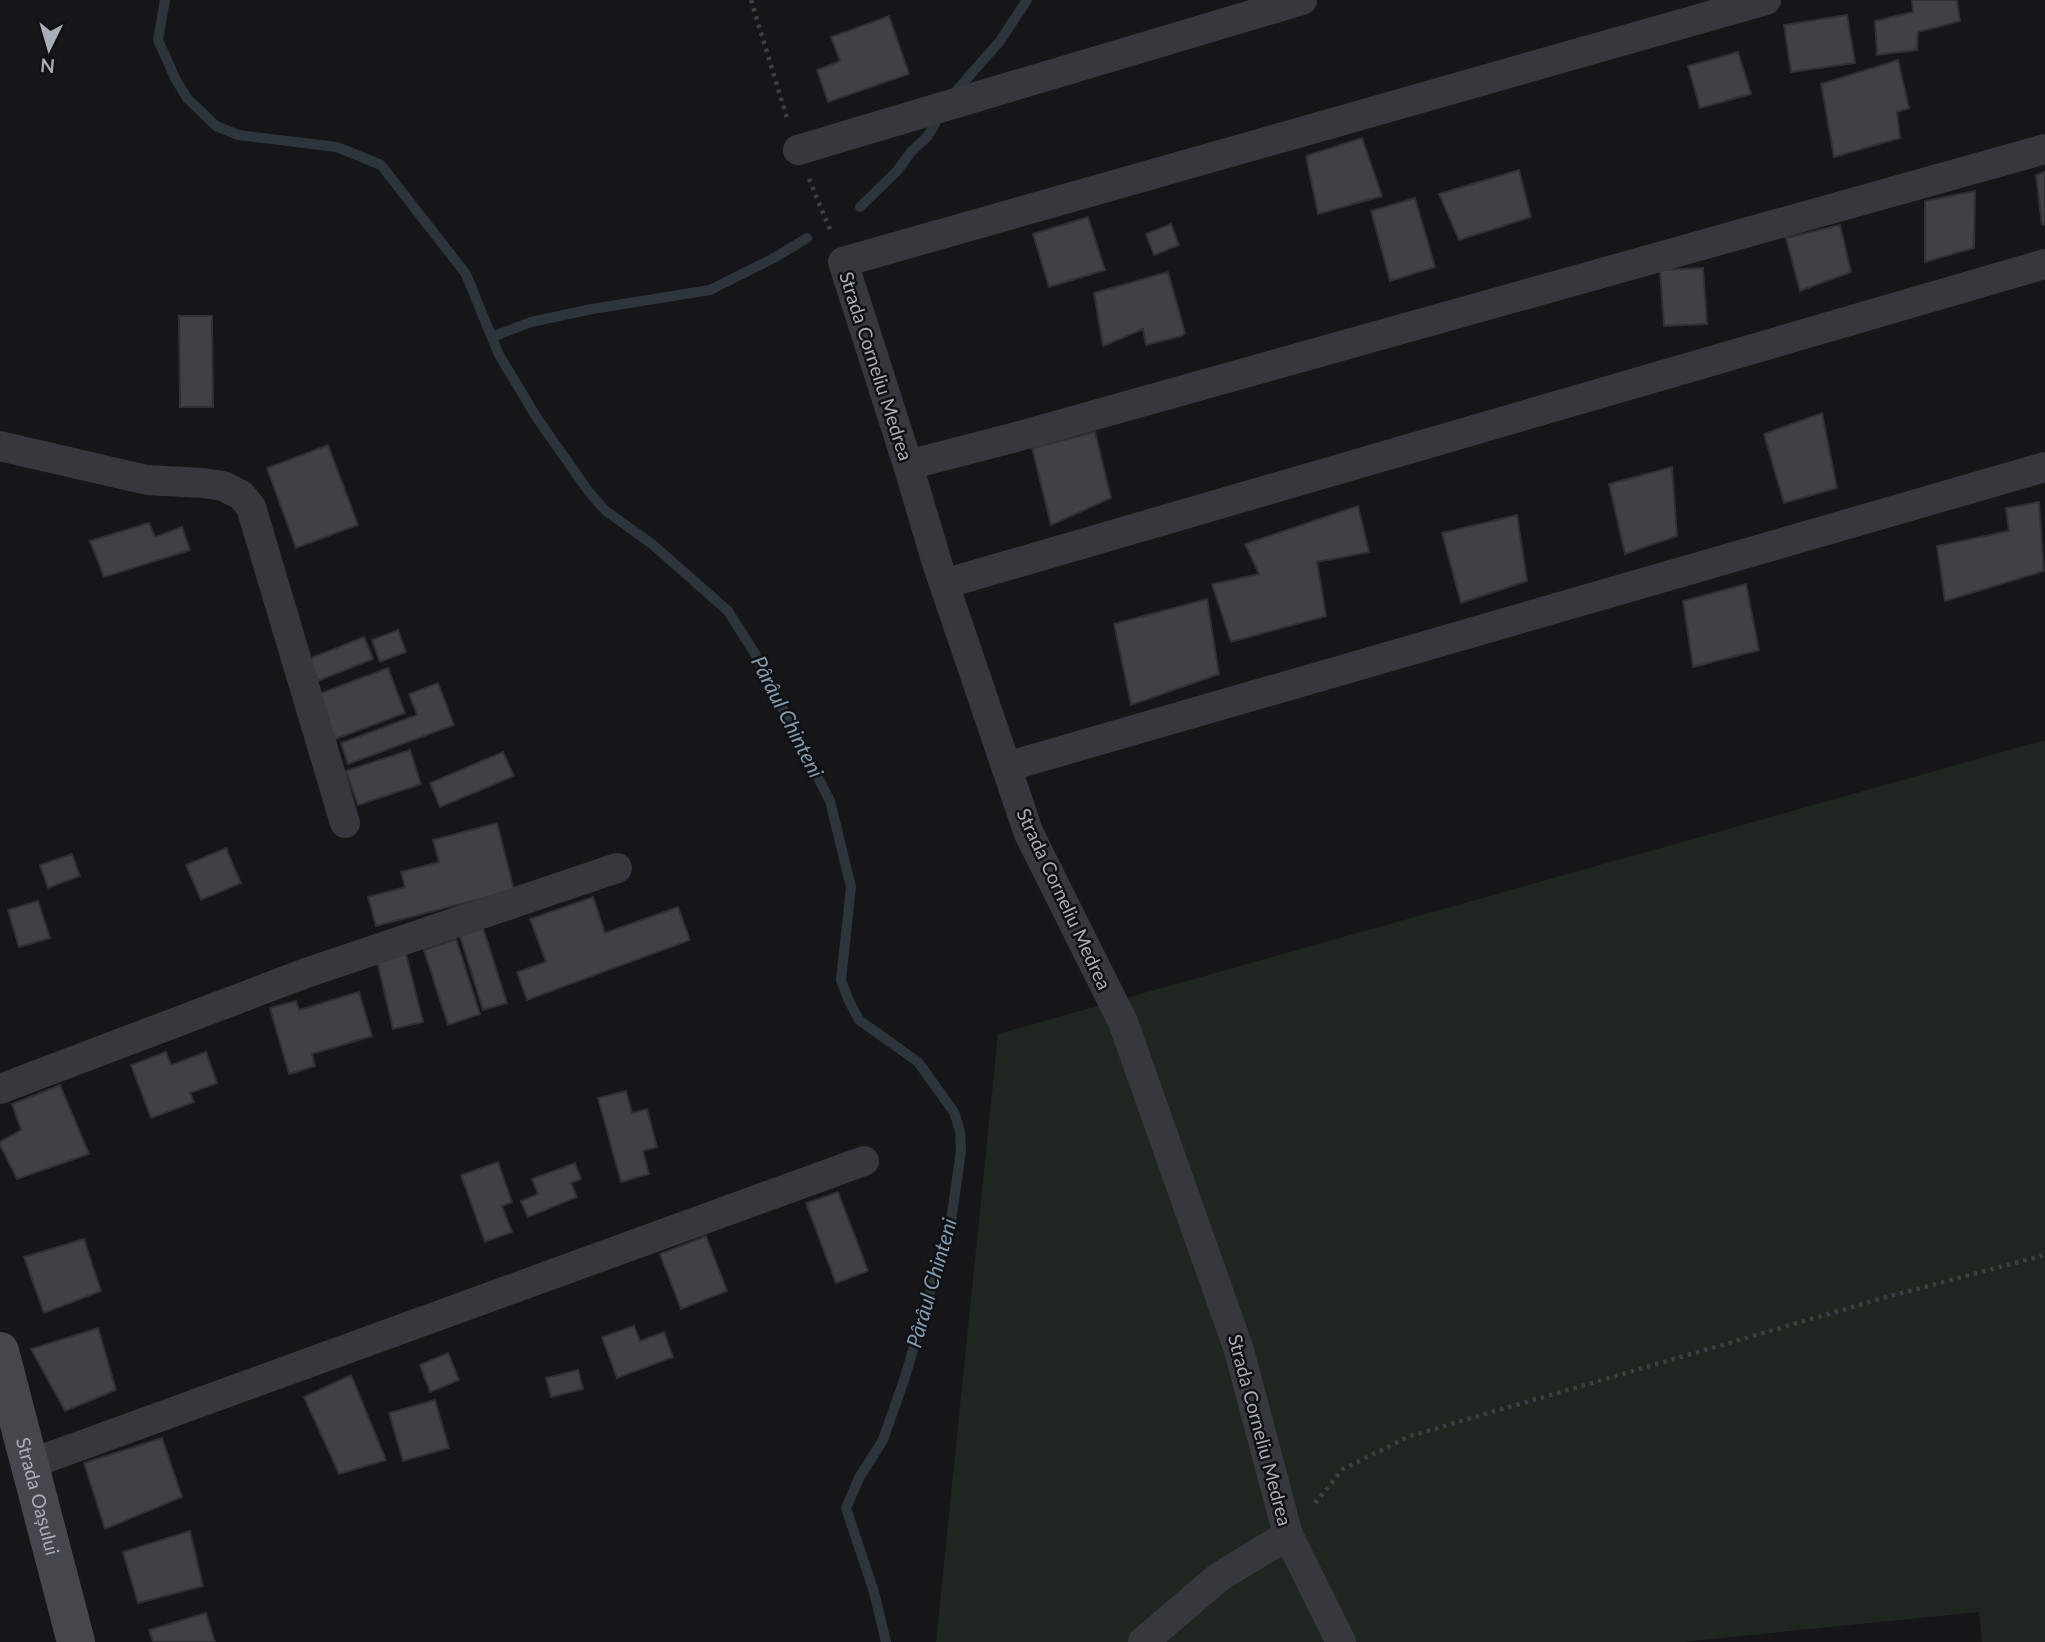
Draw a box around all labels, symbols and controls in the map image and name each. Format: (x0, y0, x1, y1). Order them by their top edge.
north arrow (14, 14, 84, 84)
text: N (39, 54, 56, 79)
street label: Strada Corneliu Medrea (835, 269, 918, 463)
water label: Pârâul Chinteni (747, 651, 830, 781)
street label: Strada Corneliu Medrea (1012, 805, 1117, 993)
water label: Pârâul Chinteni (900, 1215, 961, 1350)
street label: Strada Corneliu Medrea (1224, 1332, 1297, 1528)
street label: Strada Oașului (12, 1435, 65, 1557)

